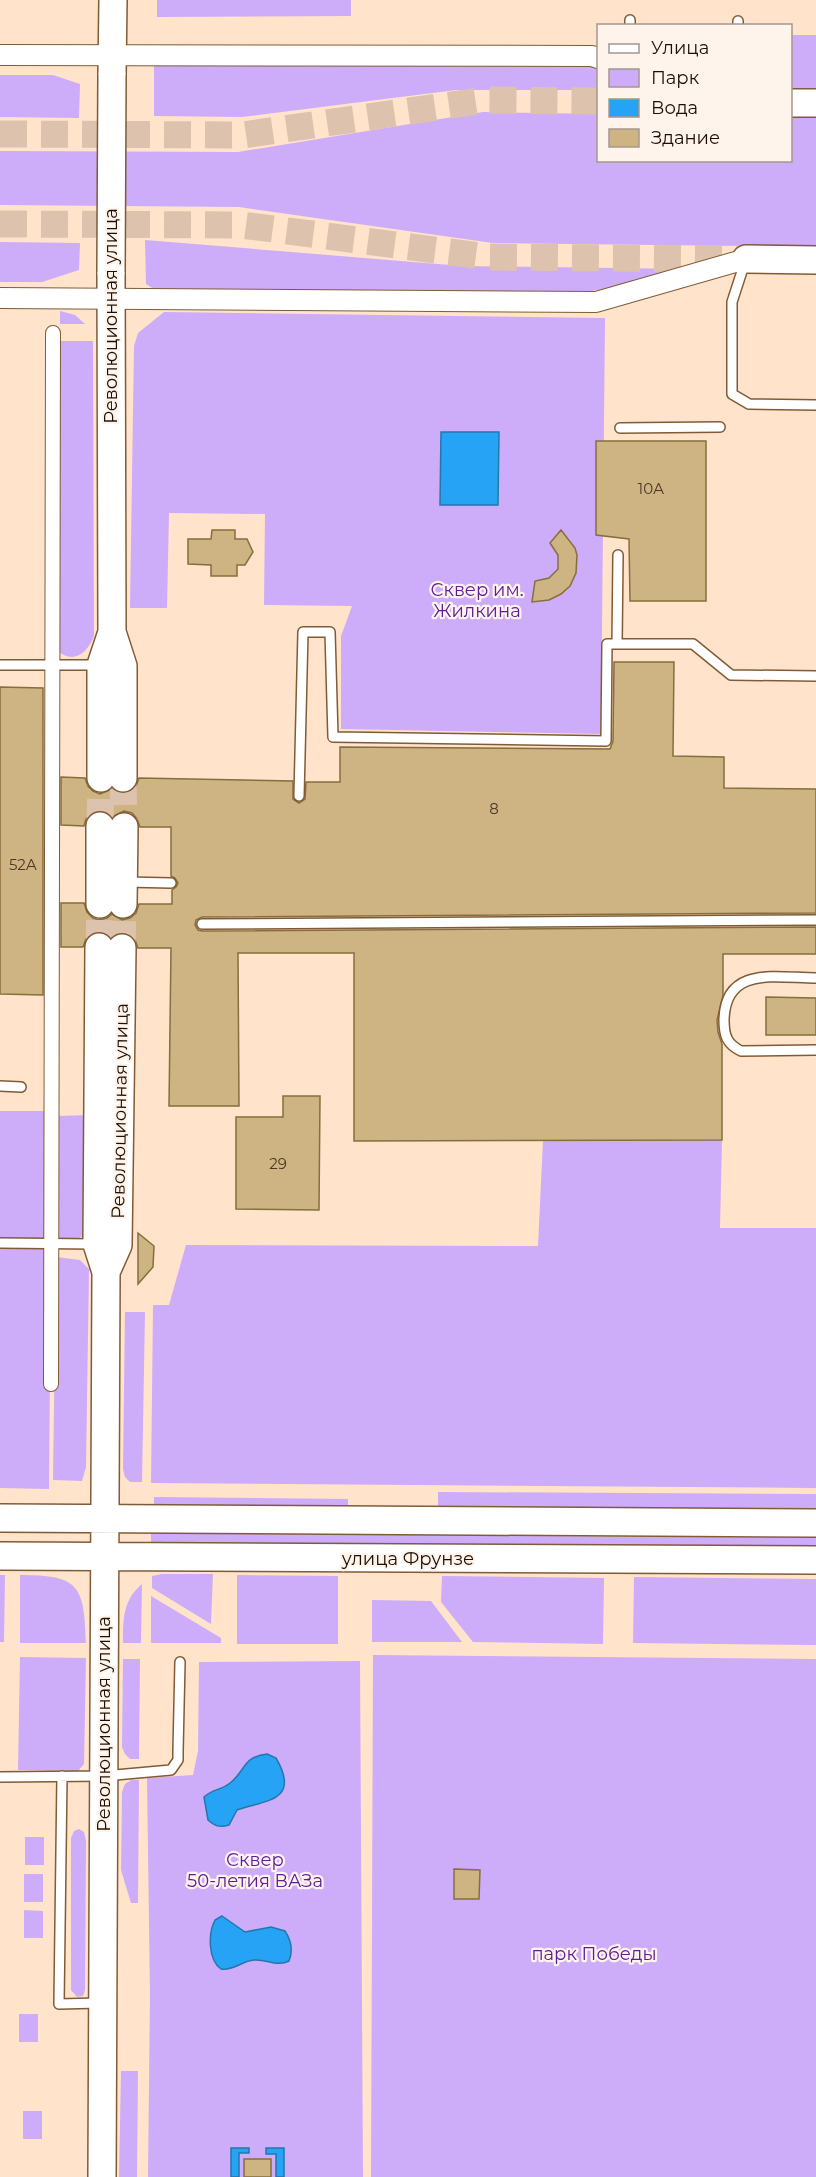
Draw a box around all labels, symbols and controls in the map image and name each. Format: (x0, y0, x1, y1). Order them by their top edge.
legend (597, 24, 792, 162)
text: Улица (651, 37, 709, 59)
text: Парк (651, 67, 700, 89)
text: Вода (651, 97, 698, 119)
text: Здание (651, 127, 720, 149)
street label: Революционная улица (100, 208, 122, 424)
house number: 10А (638, 479, 664, 498)
park label: Сквер им. Жилкина (431, 579, 523, 622)
house number: 8 (489, 799, 499, 818)
house number: 52А (9, 855, 37, 874)
street label: Революционная улица (107, 1003, 133, 1219)
house number: 29 (269, 1154, 287, 1173)
street label: улица Фрунзе (341, 1548, 474, 1570)
street label: Революционная улица (93, 1616, 115, 1832)
park label: Сквер 50-летия ВАЗа (187, 1849, 323, 1892)
park label: парк Победы (531, 1943, 657, 1965)

